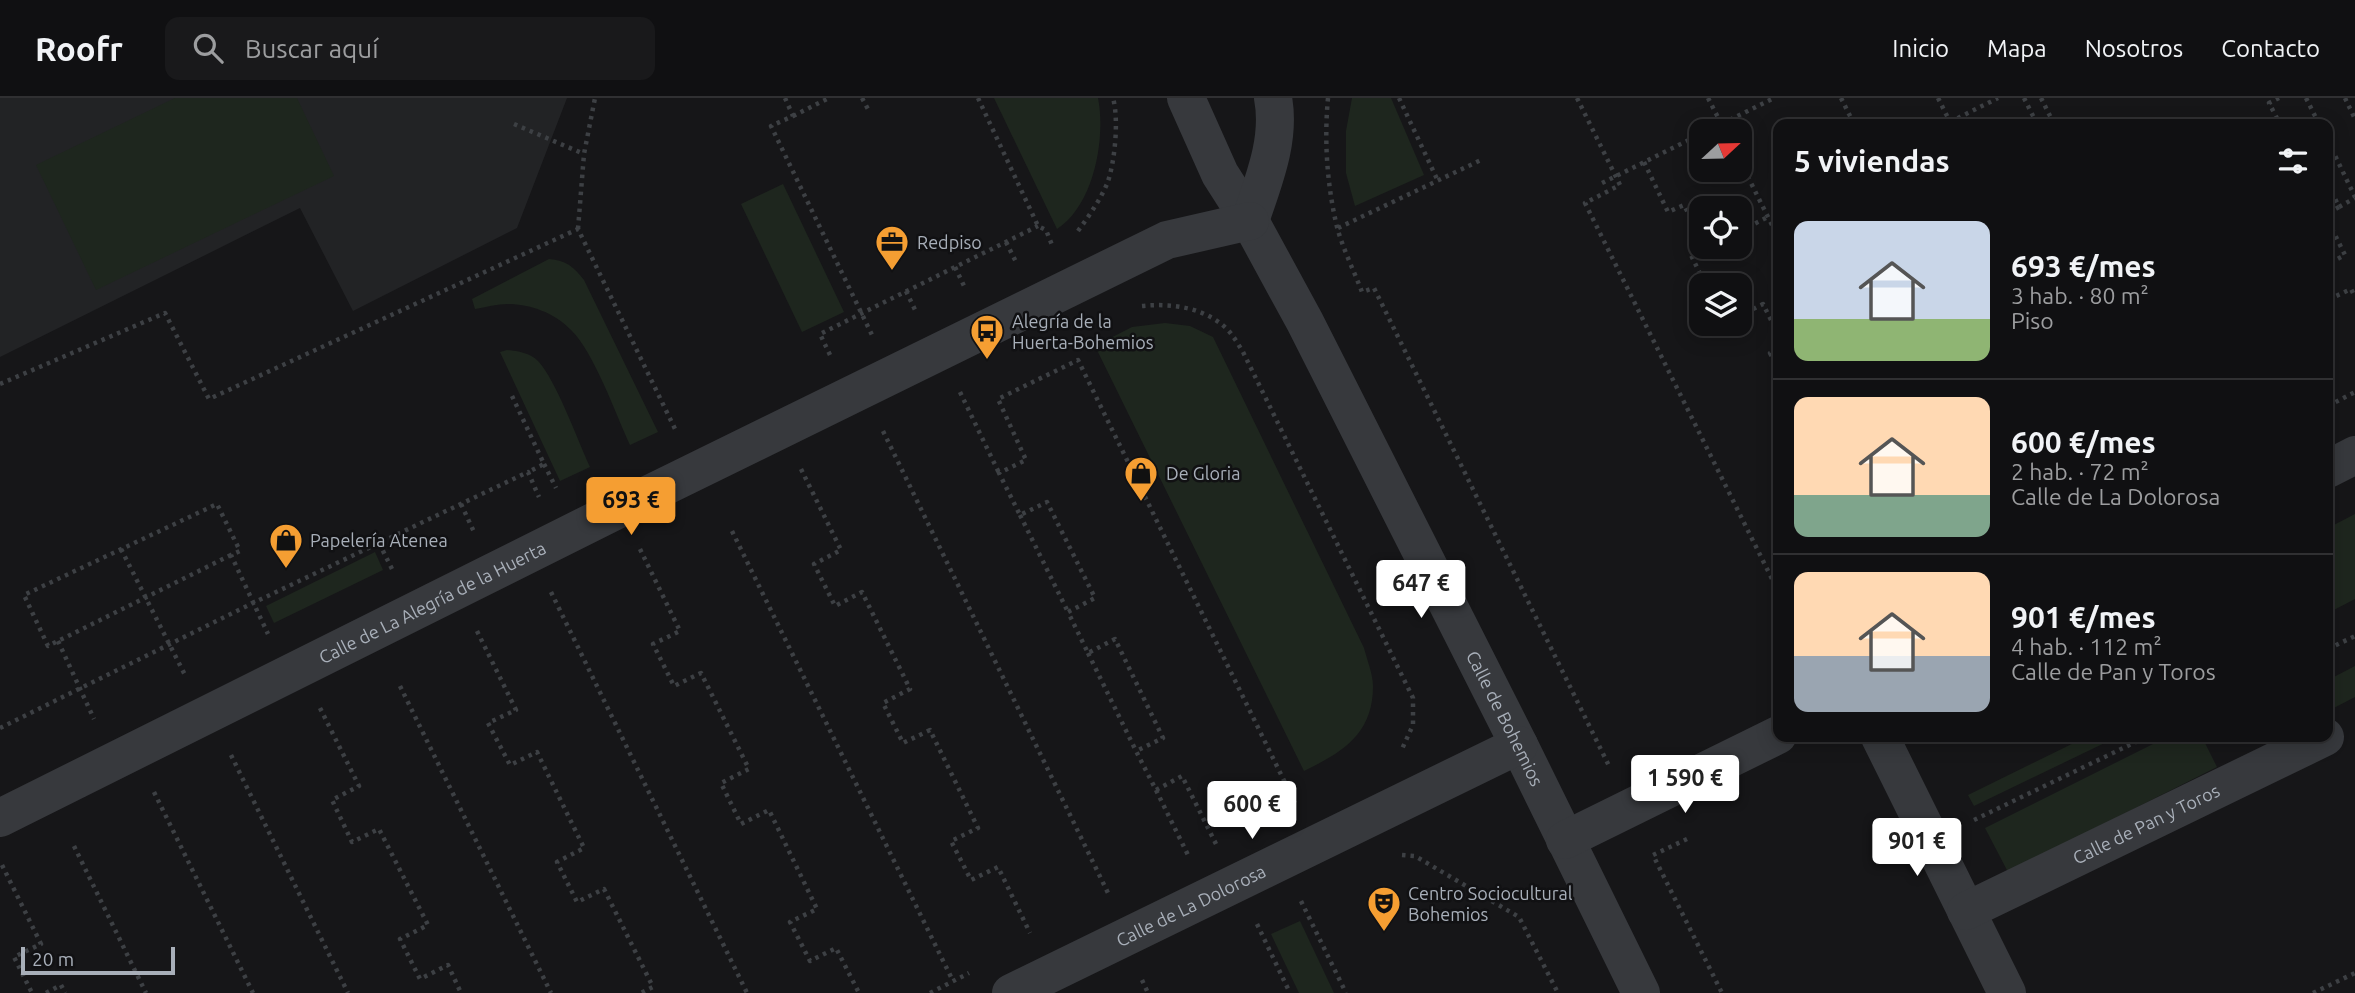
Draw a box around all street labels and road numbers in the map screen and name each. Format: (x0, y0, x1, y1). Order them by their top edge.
street label: Calle de La Alegría de la Huerta (315, 537, 549, 667)
street label: Calle de Bohemios (1463, 647, 1548, 789)
street label: Calle de Pan y Toros (2069, 780, 2223, 868)
street label: Calle de La Dolorosa (1113, 860, 1269, 950)

